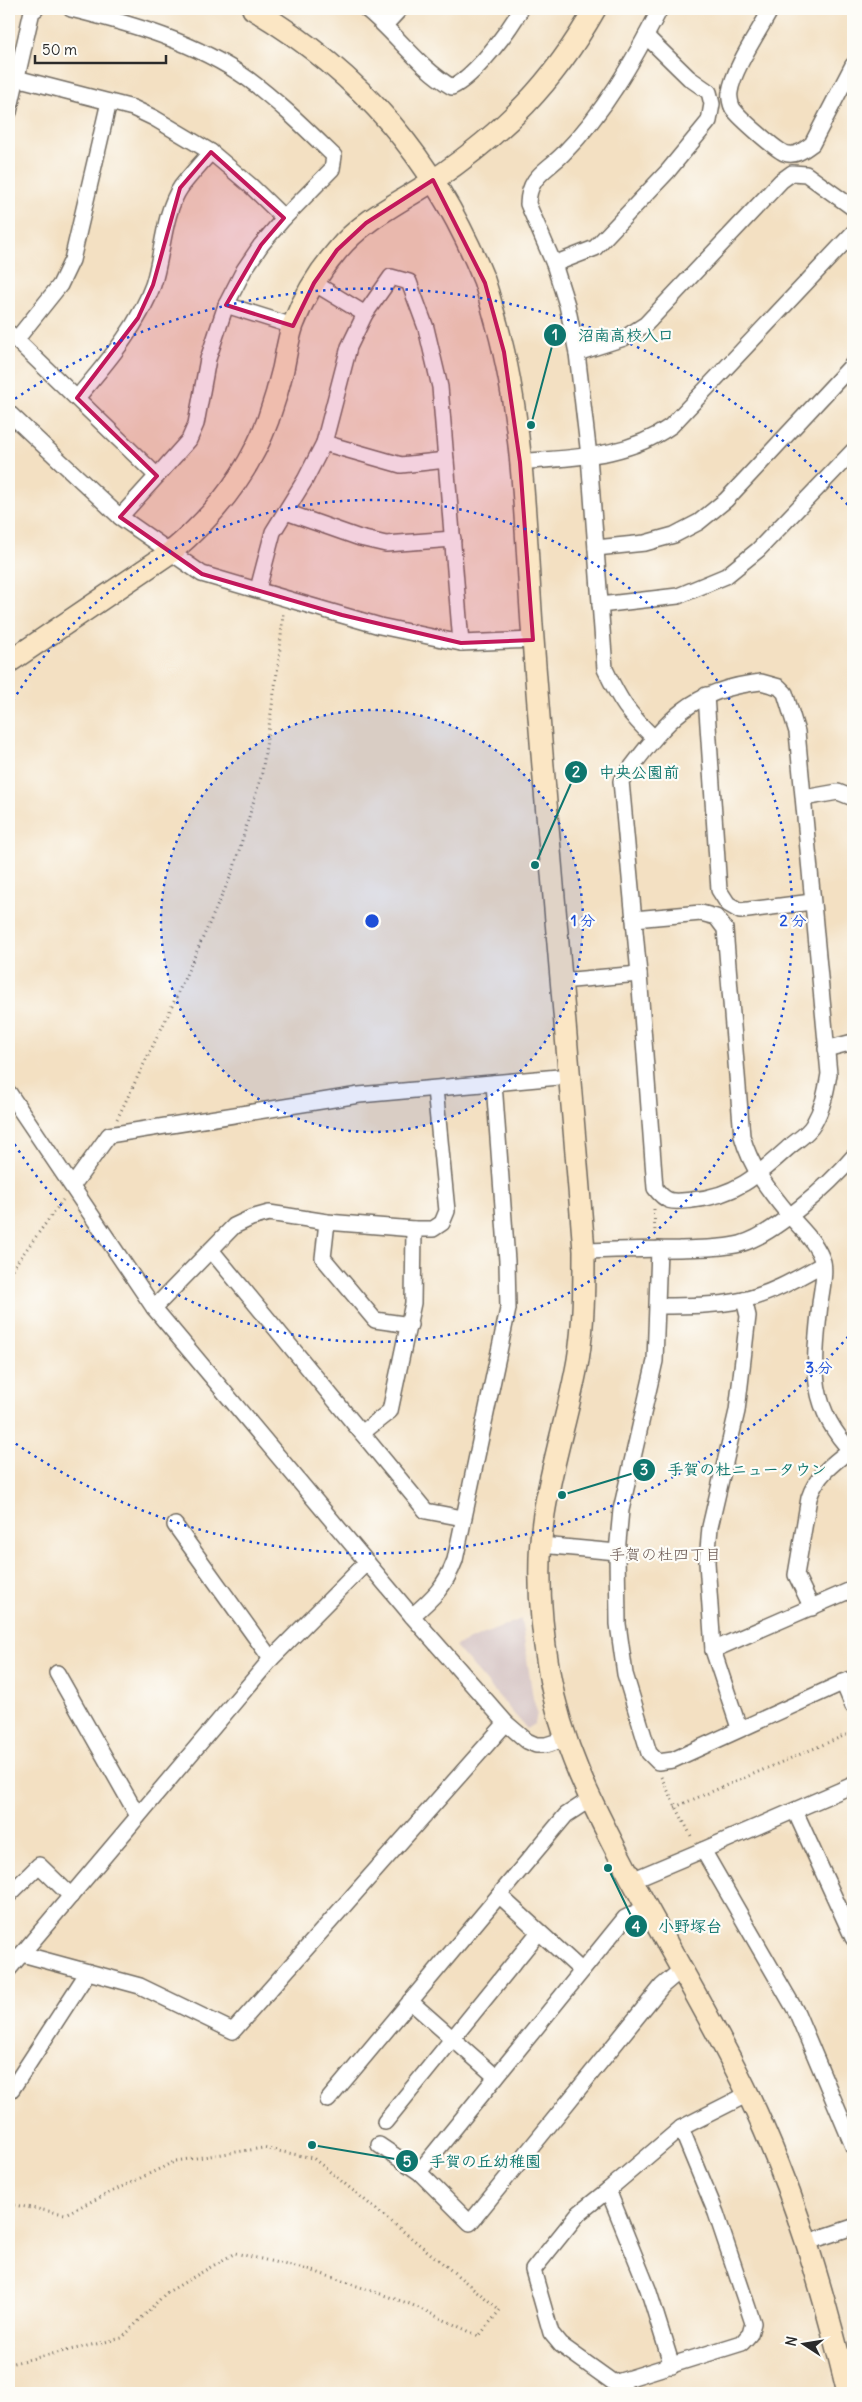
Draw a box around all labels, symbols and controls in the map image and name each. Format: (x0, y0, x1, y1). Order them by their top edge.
scale bar (35, 32, 166, 64)
text: 50 m (42, 40, 77, 59)
callout: 沼南高校入口 (543, 320, 684, 351)
text: 1 (552, 325, 558, 344)
text: 沼南高校入口 (578, 325, 674, 345)
callout: 中央公園前 (564, 757, 689, 788)
text: 2 (572, 762, 580, 781)
text: 中央公園前 (599, 762, 679, 782)
text: 1 分 (571, 911, 595, 930)
text: 2 分 (780, 911, 806, 930)
centre of rings (363, 912, 381, 930)
text: 3 分 (805, 1358, 833, 1377)
callout: 手賀の杜ニュータウン (632, 1454, 836, 1485)
text: 手賀の杜ニュータウン (667, 1459, 827, 1479)
text: 3 (640, 1460, 648, 1479)
district label: 手賀の杜四丁目 (609, 1544, 721, 1564)
callout: 小野塚台 (623, 1911, 732, 1942)
text: 小野塚台 (658, 1916, 722, 1936)
text: 4 (632, 1917, 641, 1936)
callout: 手賀の丘幼稚園 (394, 2146, 551, 2177)
text: 手賀の丘幼稚園 (429, 2151, 541, 2171)
text: 5 (403, 2152, 412, 2171)
north arrow (780, 2320, 830, 2370)
text: N (781, 2335, 801, 2348)

